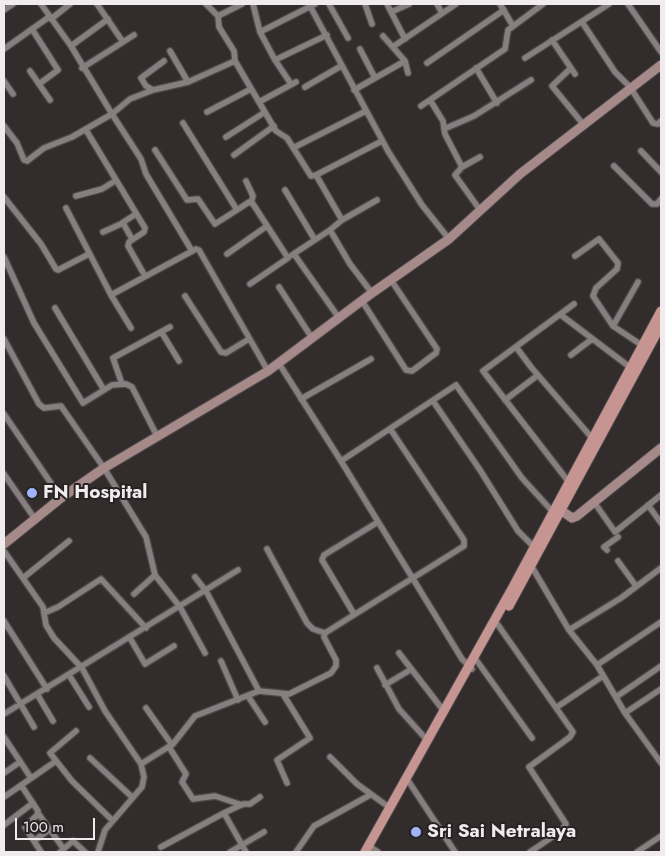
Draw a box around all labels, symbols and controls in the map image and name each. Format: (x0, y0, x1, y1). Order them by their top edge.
place label: FN Hospital (43, 482, 147, 504)
marker: FN Hospital (25, 486, 39, 500)
scale bar (18, 808, 98, 840)
text: 100 m (23, 816, 64, 838)
place label: Sri Sai Netralaya (427, 821, 576, 843)
marker: Sri Sai Netralaya (409, 825, 423, 839)

